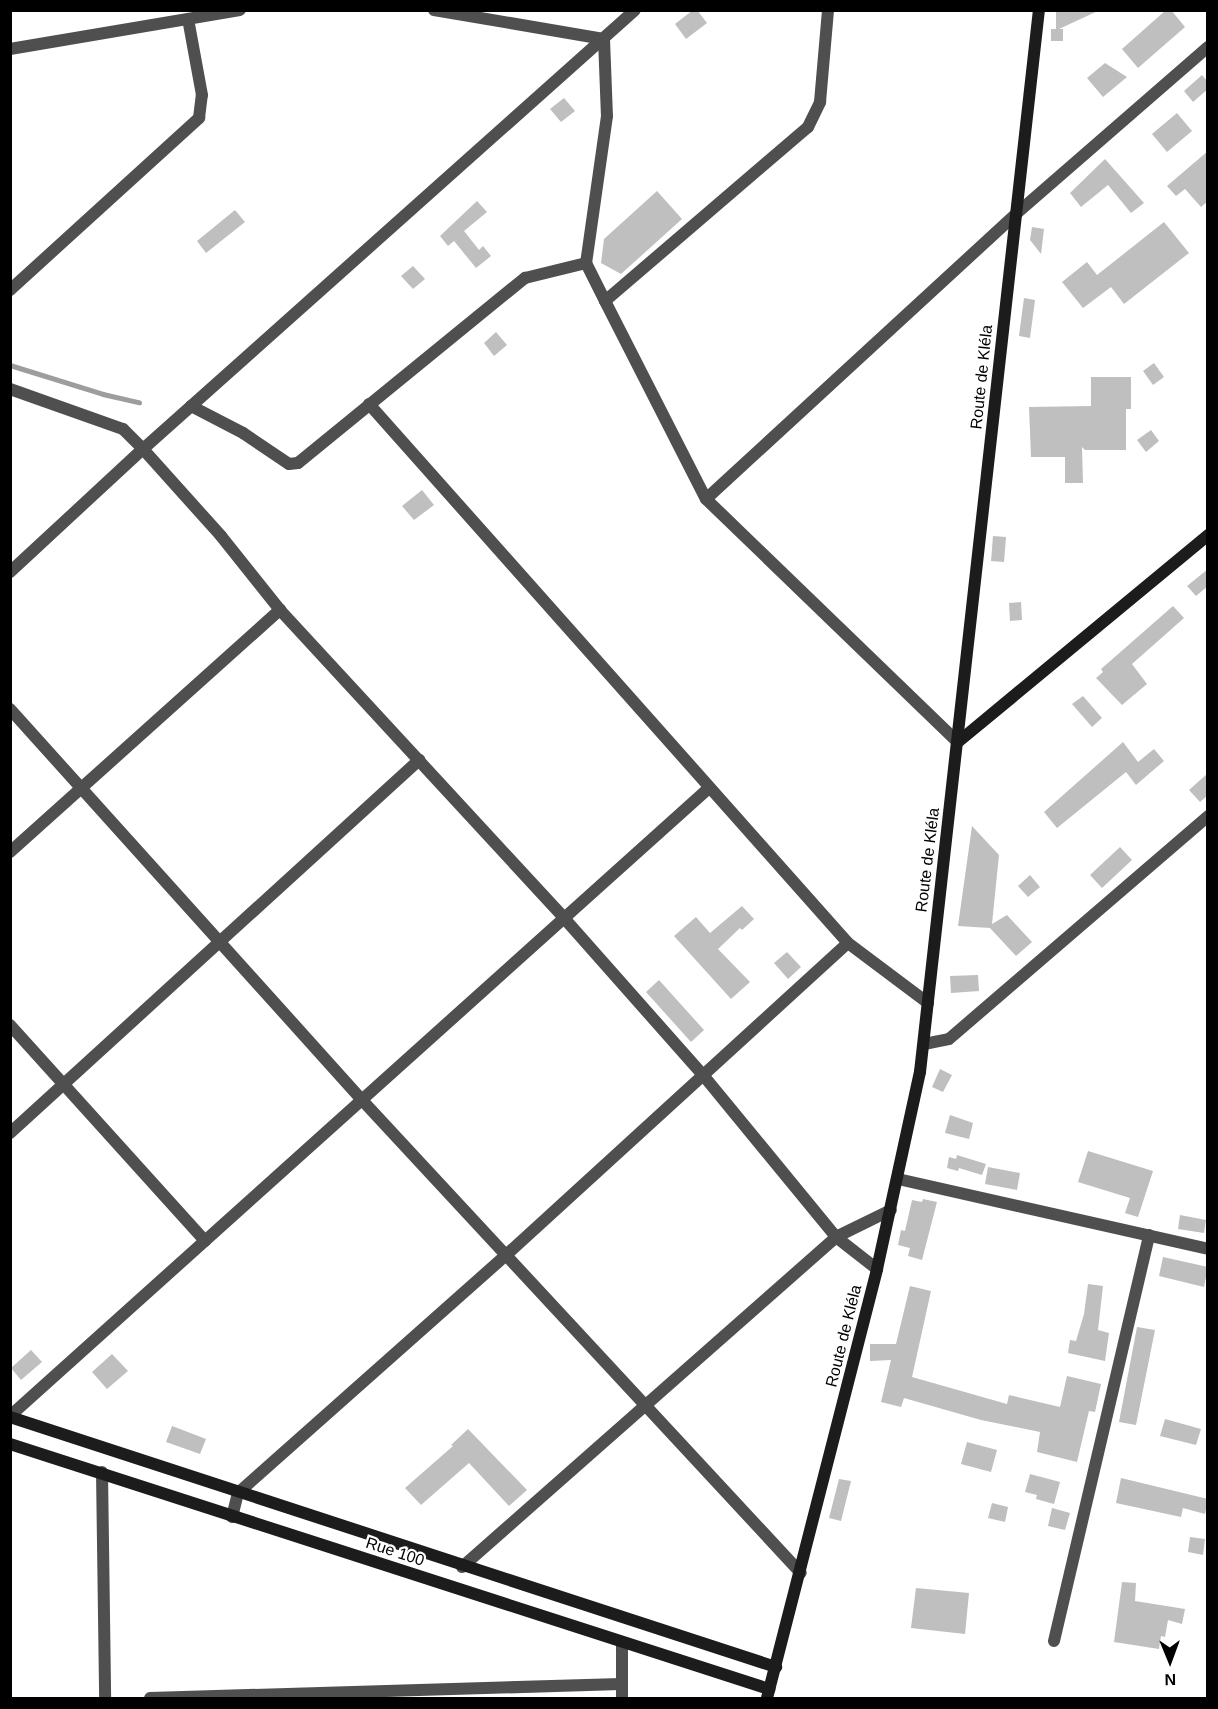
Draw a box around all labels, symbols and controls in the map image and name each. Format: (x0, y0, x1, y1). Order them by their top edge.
street label: Route de Kléla (967, 324, 997, 430)
street label: Route de Kléla (912, 807, 944, 913)
street label: Route de Kléla (822, 1283, 866, 1389)
street label: Rue 100 (363, 1534, 427, 1570)
north arrow (1140, 1631, 1200, 1691)
text: N (1164, 1671, 1176, 1688)

